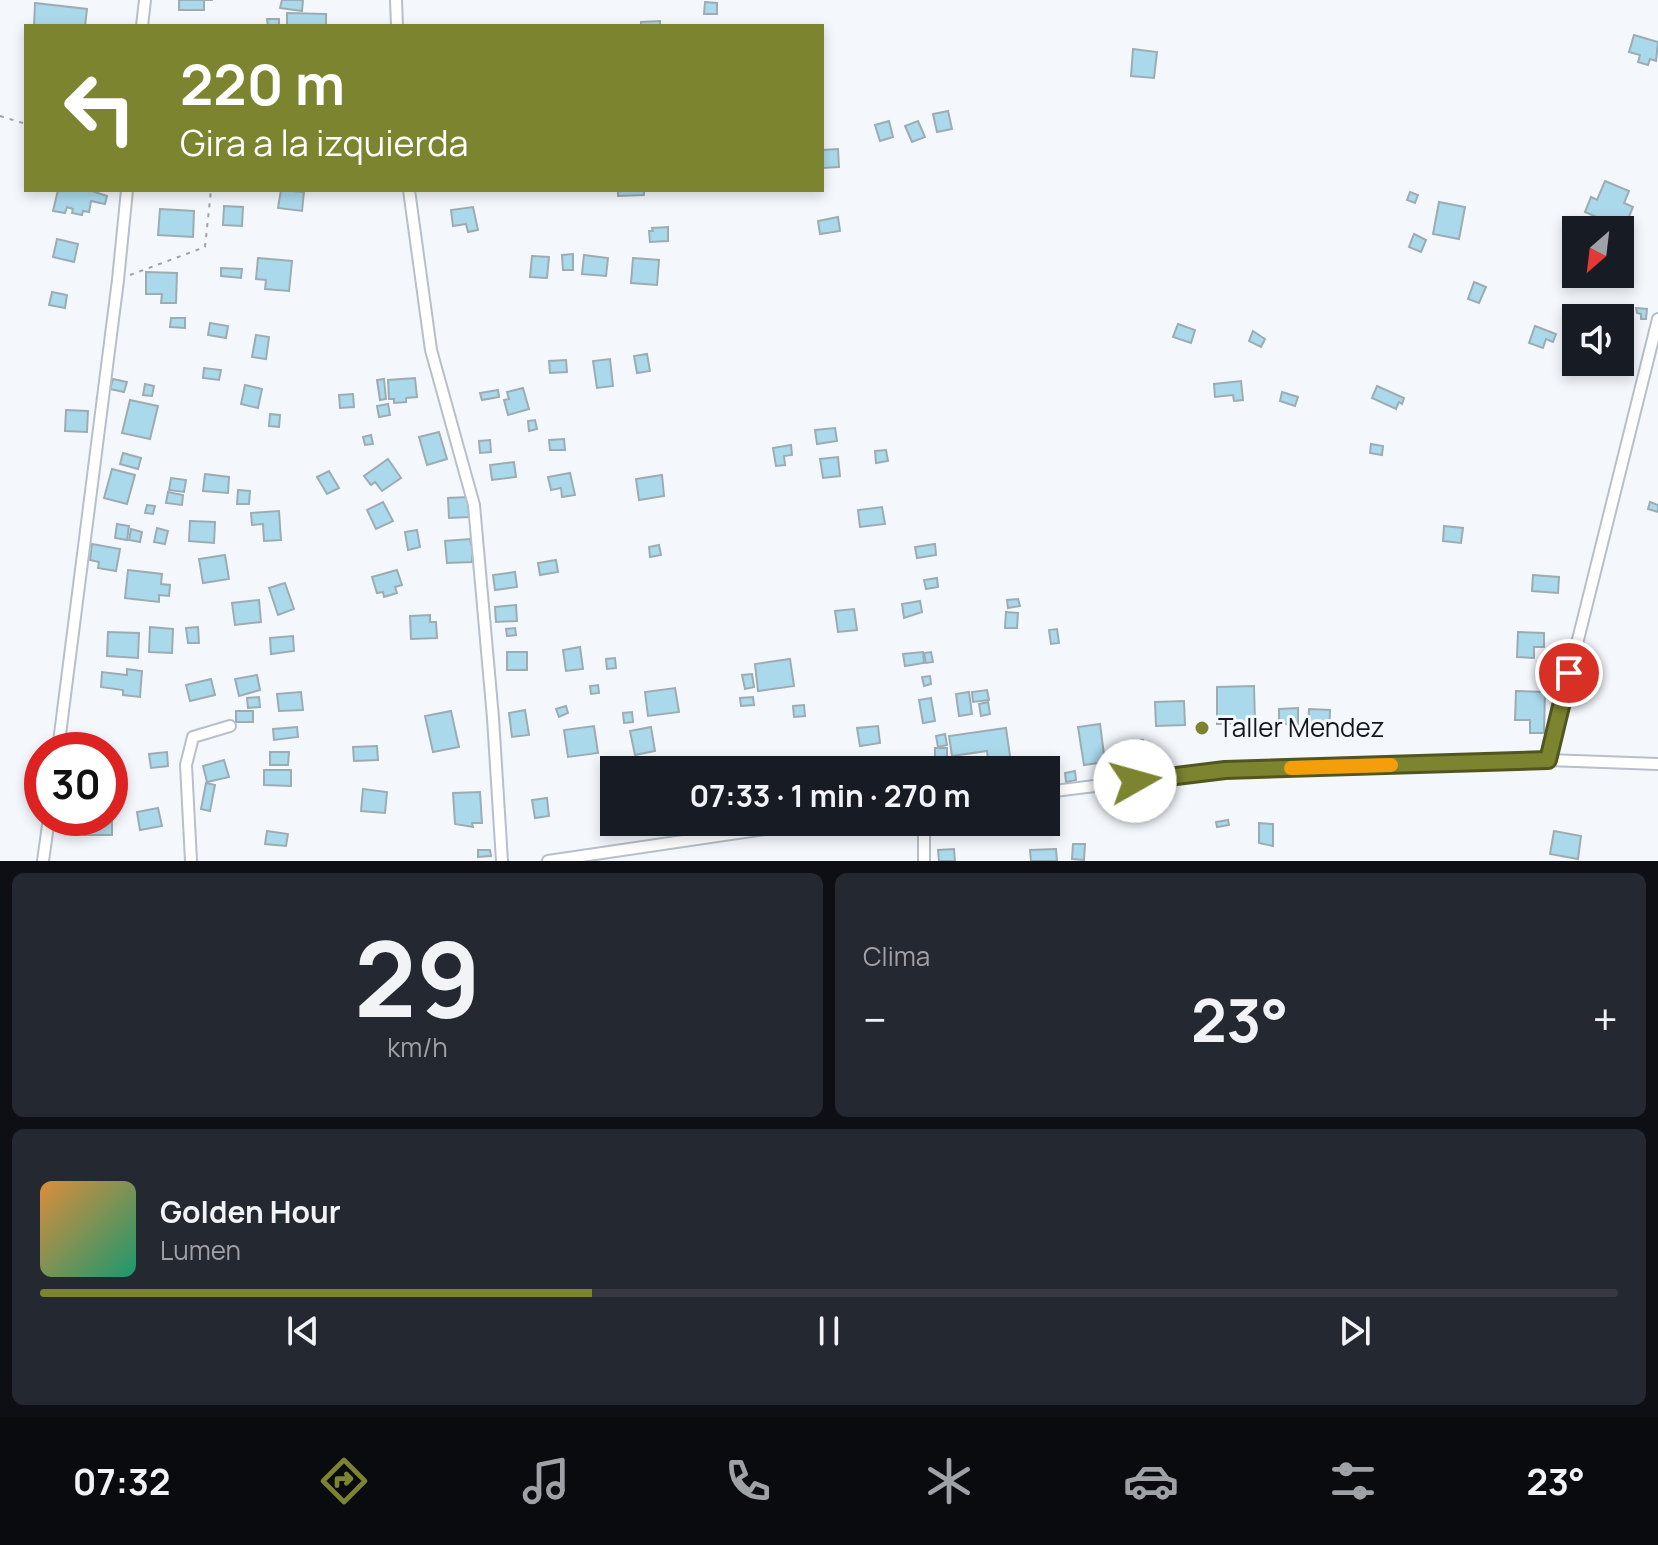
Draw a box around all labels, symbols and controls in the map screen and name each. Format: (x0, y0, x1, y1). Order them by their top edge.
text: 220 m (180, 45, 345, 122)
icon: left (48, 56, 152, 160)
text: Gira a la izquierda (180, 118, 469, 167)
north arrow (1562, 216, 1634, 288)
map controls (1562, 216, 1634, 376)
button: sound (1562, 304, 1634, 376)
pin (1535, 639, 1603, 707)
icon: arrive (1547, 651, 1591, 695)
place label: Taller Mendez (1218, 709, 1384, 745)
marker: Taller Mendez (1193, 719, 1211, 737)
speed limit sign: 30 (24, 732, 128, 836)
position arrow (1093, 739, 1177, 823)
text: 07:33 · 1 min · 270 m (690, 775, 970, 816)
text: 29 (354, 906, 481, 1048)
text: Clima (863, 938, 930, 974)
text: 23° (1191, 978, 1289, 1060)
text: − (863, 989, 887, 1049)
text: + (1593, 989, 1618, 1049)
text: km/h (387, 1029, 448, 1065)
text: Golden Hour (160, 1191, 341, 1232)
text: Lumen (160, 1232, 241, 1268)
icon: previous (281, 1309, 325, 1353)
icon: pause (807, 1309, 851, 1353)
icon: next (1333, 1309, 1377, 1353)
icon: directions (316, 1453, 372, 1509)
icon: music (518, 1453, 574, 1509)
icon: phone (720, 1453, 776, 1509)
icon: climate (921, 1453, 977, 1509)
icon: car (1123, 1453, 1179, 1509)
icon: filters (1325, 1453, 1381, 1509)
text: 07:32 (73, 1457, 170, 1506)
text: 23° (1527, 1457, 1585, 1506)

